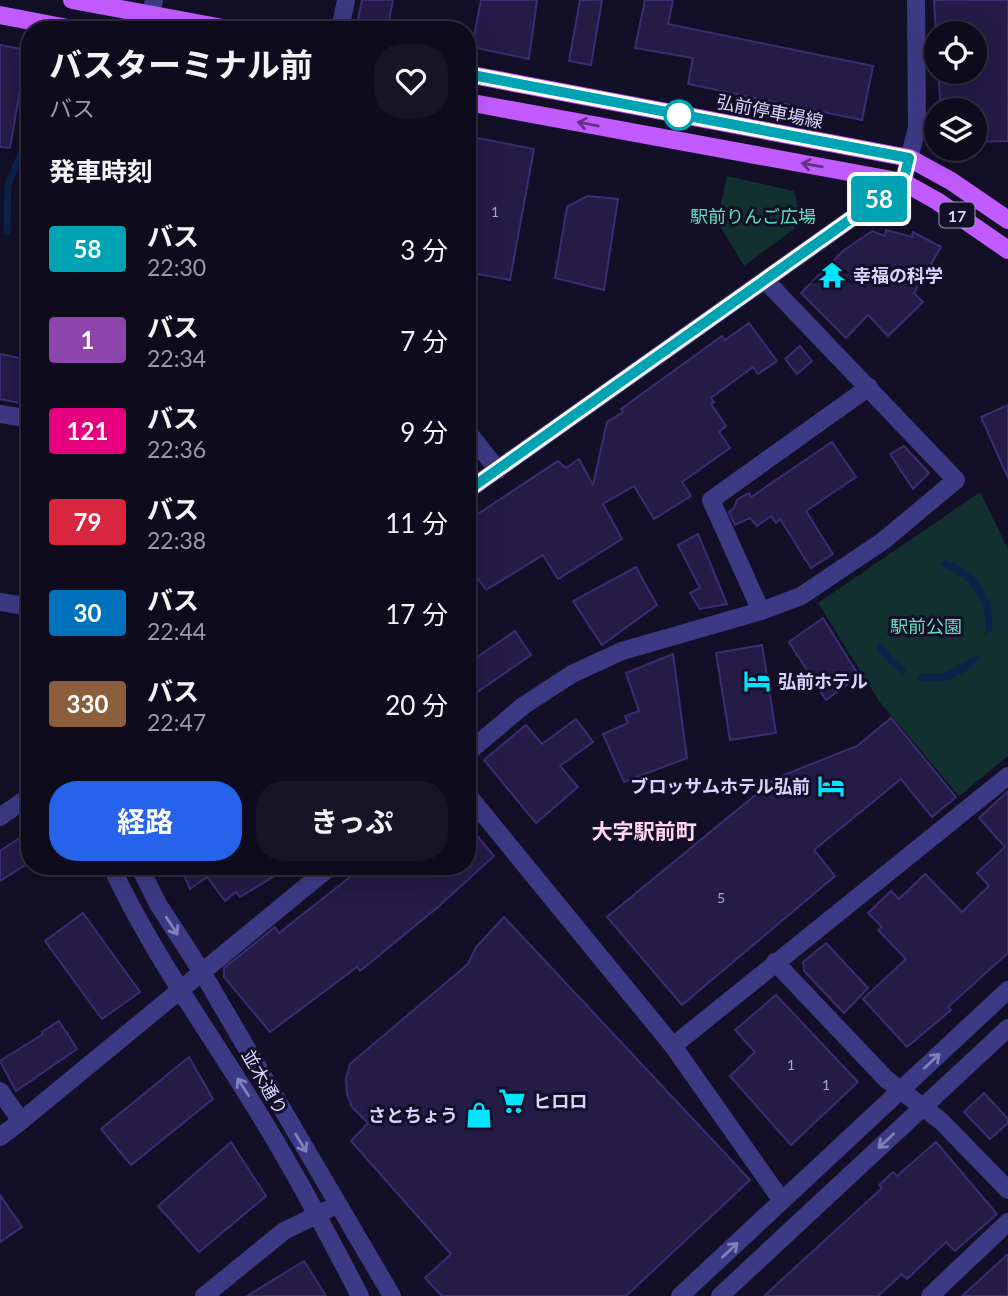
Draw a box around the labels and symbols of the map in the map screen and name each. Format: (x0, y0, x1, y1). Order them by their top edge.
street label: 弘前停車場線 (715, 90, 825, 132)
unlabelled marker (664, 100, 694, 130)
one-way arrow (578, 117, 600, 130)
one-way arrow (801, 158, 824, 171)
line badge: 58 (848, 176, 910, 222)
road number: 17 (940, 202, 974, 228)
house number: 1 (491, 203, 499, 220)
park label: 駅前りんご広場 (690, 205, 816, 227)
temple icon: 幸福の科学 (817, 260, 847, 290)
place label: 幸福の科学 (853, 264, 943, 286)
park label: 駅前公園 (890, 615, 962, 637)
hotel icon: 弘前ホテル (742, 666, 772, 696)
place label: 弘前ホテル (778, 670, 868, 692)
hotel icon: ブロッサムホテル弘前 (816, 771, 846, 801)
place label: ブロッサムホテル弘前 (630, 775, 810, 797)
district label: 大字駅前町 (592, 818, 697, 843)
house number: 5 (717, 889, 725, 906)
one-way arrow (165, 916, 180, 935)
street label: 並木通り (237, 1045, 293, 1119)
one-way arrow (923, 1053, 941, 1069)
house number: 1 (787, 1056, 795, 1073)
house number: 1 (822, 1076, 830, 1093)
one-way arrow (235, 1078, 250, 1097)
supermarket icon: ヒロロ (497, 1086, 527, 1116)
place label: ヒロロ (533, 1090, 587, 1112)
shop icon: さとちょう (464, 1100, 494, 1130)
place label: さとちょう (368, 1104, 458, 1126)
one-way arrow (294, 1132, 308, 1152)
one-way arrow (878, 1132, 895, 1149)
one-way arrow (721, 1241, 738, 1258)

